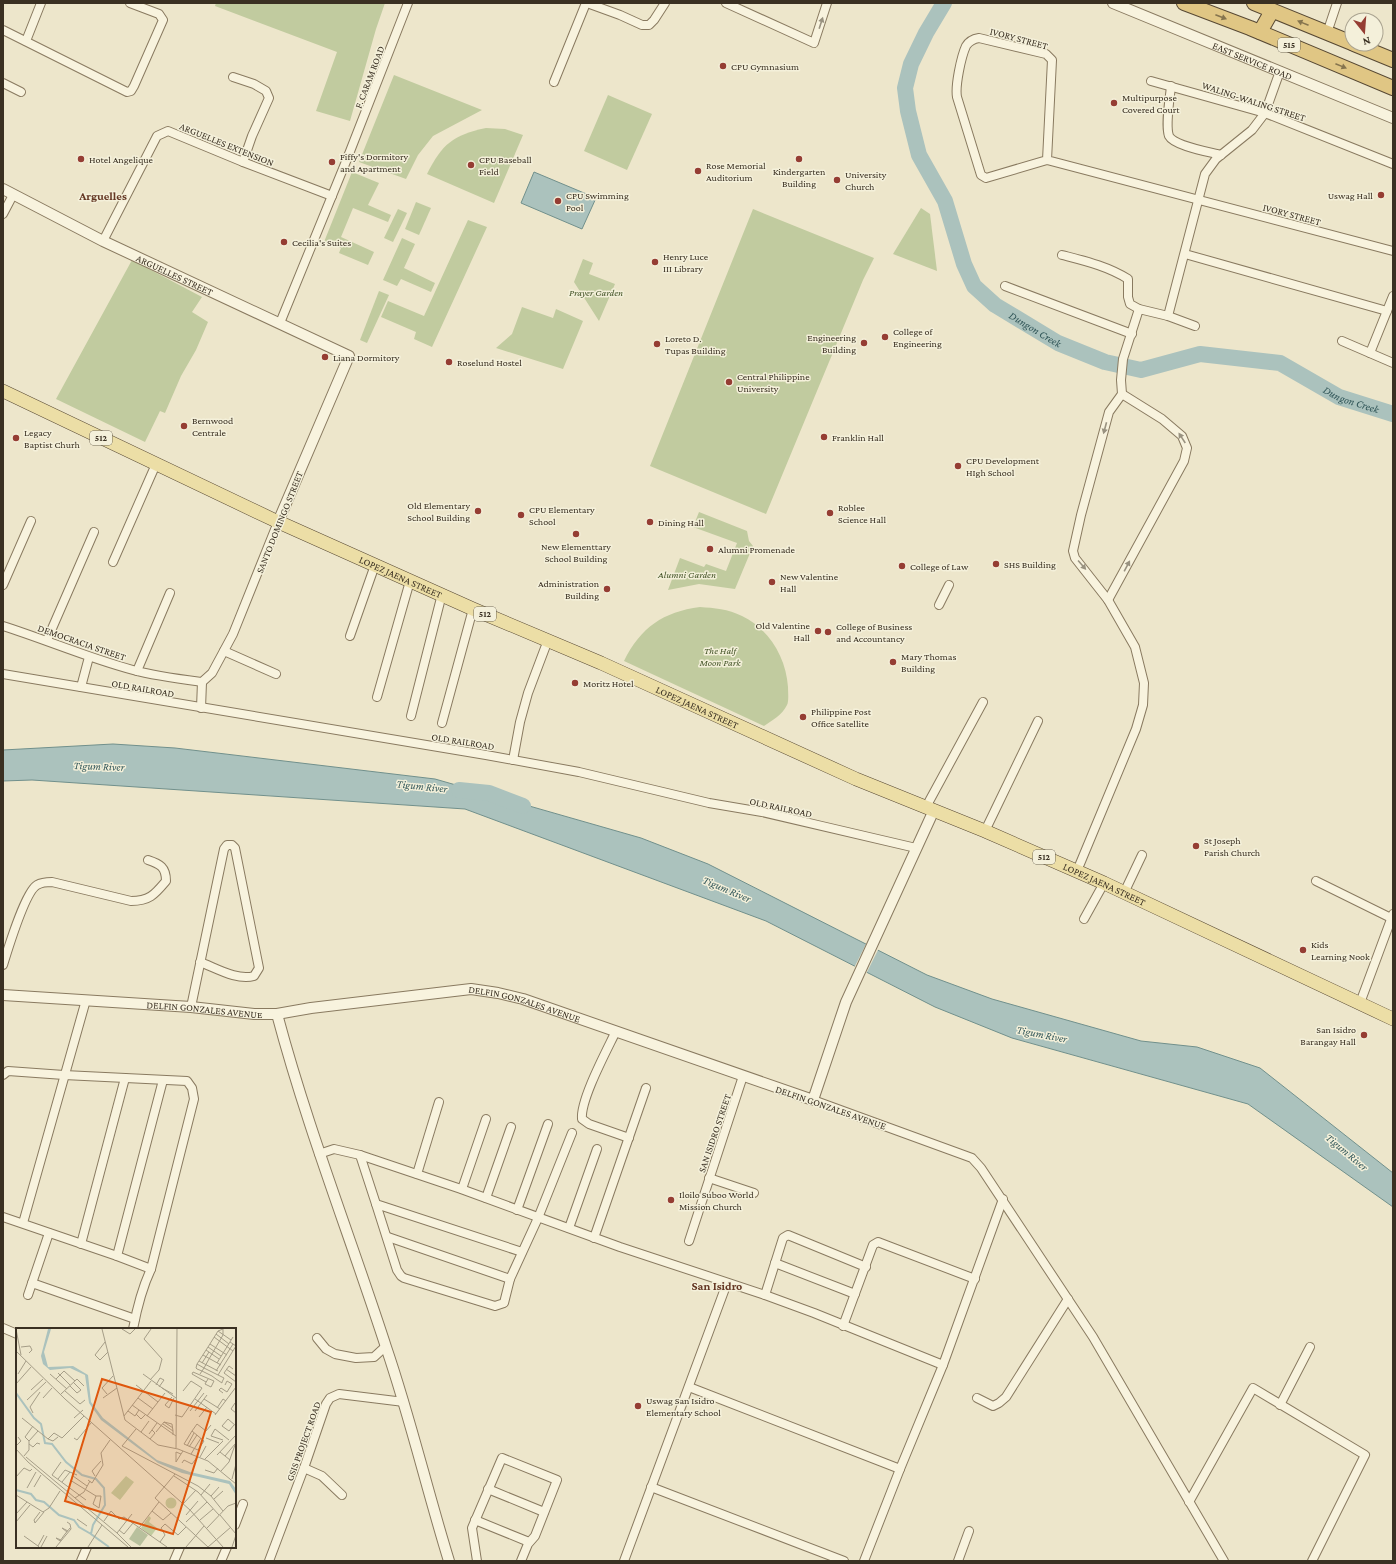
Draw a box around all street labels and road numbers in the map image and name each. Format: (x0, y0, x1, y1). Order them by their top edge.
street label: IVORY STREET (989, 25, 1050, 52)
road number: 515 (1278, 38, 1300, 52)
street label: EAST SERVICE ROAD (1211, 40, 1294, 82)
street label: F. CARAM ROAD (353, 44, 387, 110)
street label: WALING-WALING STREET (1201, 80, 1307, 124)
street label: ARGUELLES EXTENSION (178, 121, 276, 169)
street label: IVORY STREET (1262, 201, 1323, 228)
street label: ARGUELLES STREET (135, 252, 215, 298)
road number: 512 (90, 431, 112, 445)
street label: SANTO DOMINGO STREET (254, 469, 305, 575)
street label: LOPEZ JAENA STREET (358, 554, 444, 601)
road number: 512 (474, 607, 496, 621)
street label: DEMOCRACIA STREET (36, 622, 128, 663)
street label: OLD RAILROAD (111, 678, 176, 699)
street label: LOPEZ JAENA STREET (654, 684, 741, 731)
street label: OLD RAILROAD (431, 731, 496, 752)
street label: OLD RAILROAD (749, 795, 813, 820)
road number: 512 (1033, 850, 1055, 864)
street label: LOPEZ JAENA STREET (1061, 861, 1148, 908)
street label: DELFIN GONZALES AVENUE (468, 984, 583, 1025)
street label: DELFIN GONZALES AVENUE (146, 999, 263, 1020)
street label: DELFIN GONZALES AVENUE (774, 1083, 888, 1132)
street label: SAN ISIDRO STREET (696, 1092, 733, 1174)
street label: GSIS PROJECT ROAD (284, 1400, 323, 1482)

